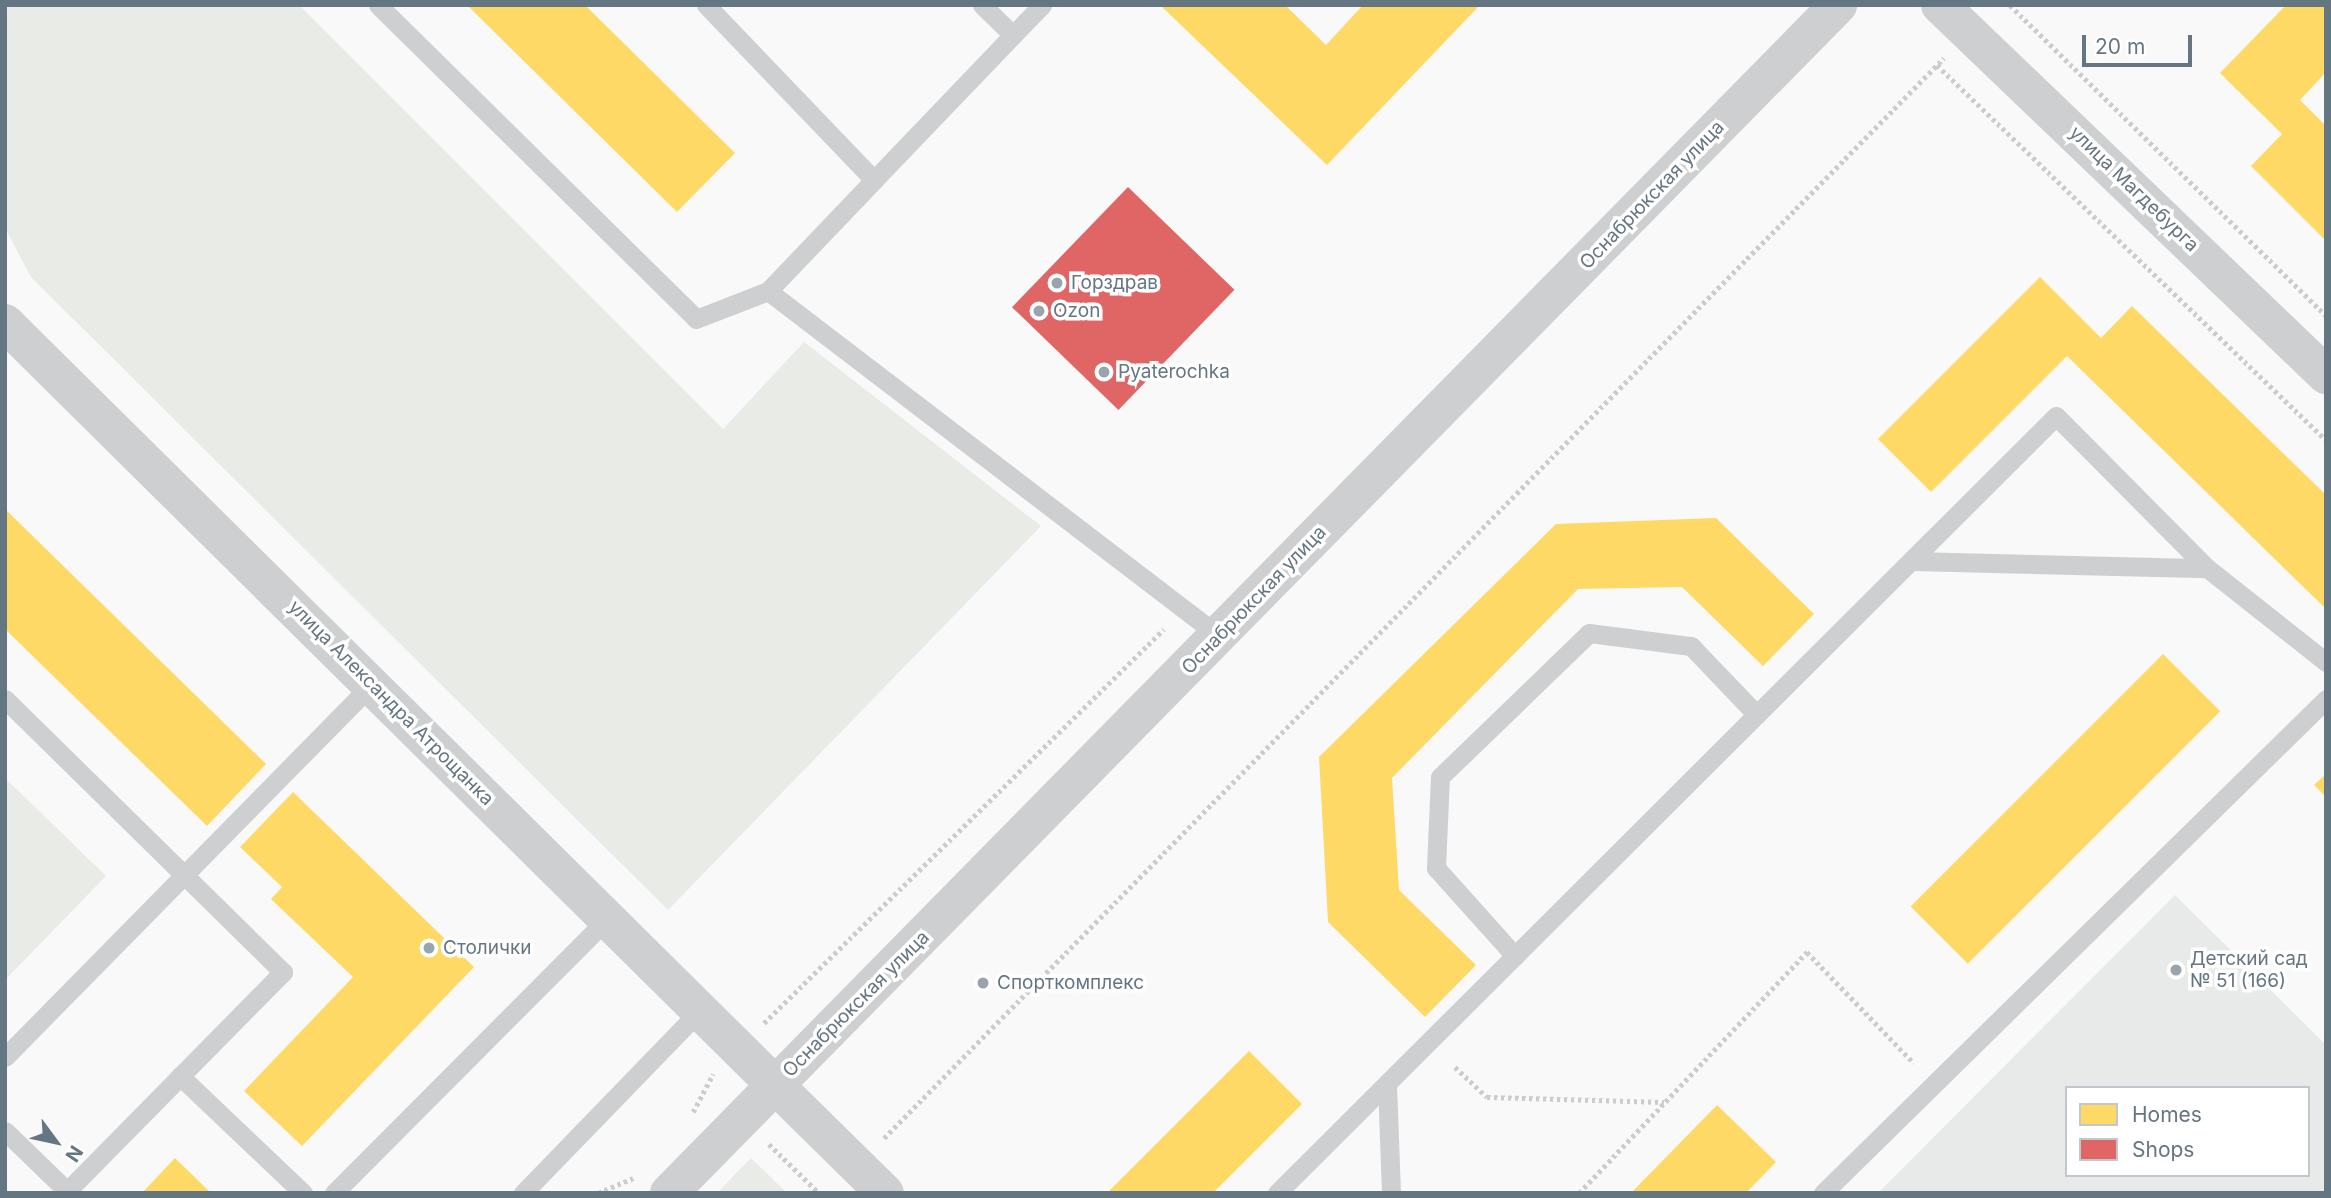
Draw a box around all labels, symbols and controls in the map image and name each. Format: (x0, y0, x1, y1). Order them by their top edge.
scale bar (2086, 21, 2196, 65)
text: 20 m (2095, 34, 2145, 59)
street label: Оснабрюкская улица (1575, 116, 1729, 274)
street label: улица Магдебурга (2065, 121, 2203, 257)
place label: Горздрав (1071, 272, 1158, 294)
marker: Горздрав (1049, 275, 1065, 291)
place label: Ozon (1053, 300, 1100, 322)
marker: Ozon (1031, 303, 1047, 319)
place label: Pyaterochka (1118, 361, 1230, 383)
marker: Pyaterochka (1096, 364, 1112, 380)
street label: Оснабрюкская улица (1177, 521, 1331, 679)
street label: улица Александра Атрощанка (284, 596, 498, 810)
street label: Оснабрюкская улица (778, 926, 934, 1082)
place label: Столички (443, 937, 531, 959)
marker: Столички (421, 940, 437, 956)
place label: Детский сад № 51 (166) (2190, 948, 2308, 992)
marker: Детский сад № 51 (166) (2168, 962, 2184, 978)
place label: Спорткомплекс (997, 972, 1144, 994)
marker: Спорткомплекс (975, 975, 991, 991)
legend (2065, 1086, 2310, 1177)
text: Homes (2132, 1102, 2202, 1127)
north arrow (21, 1107, 91, 1177)
text: Shops (2132, 1137, 2194, 1162)
text: N (60, 1141, 88, 1166)

